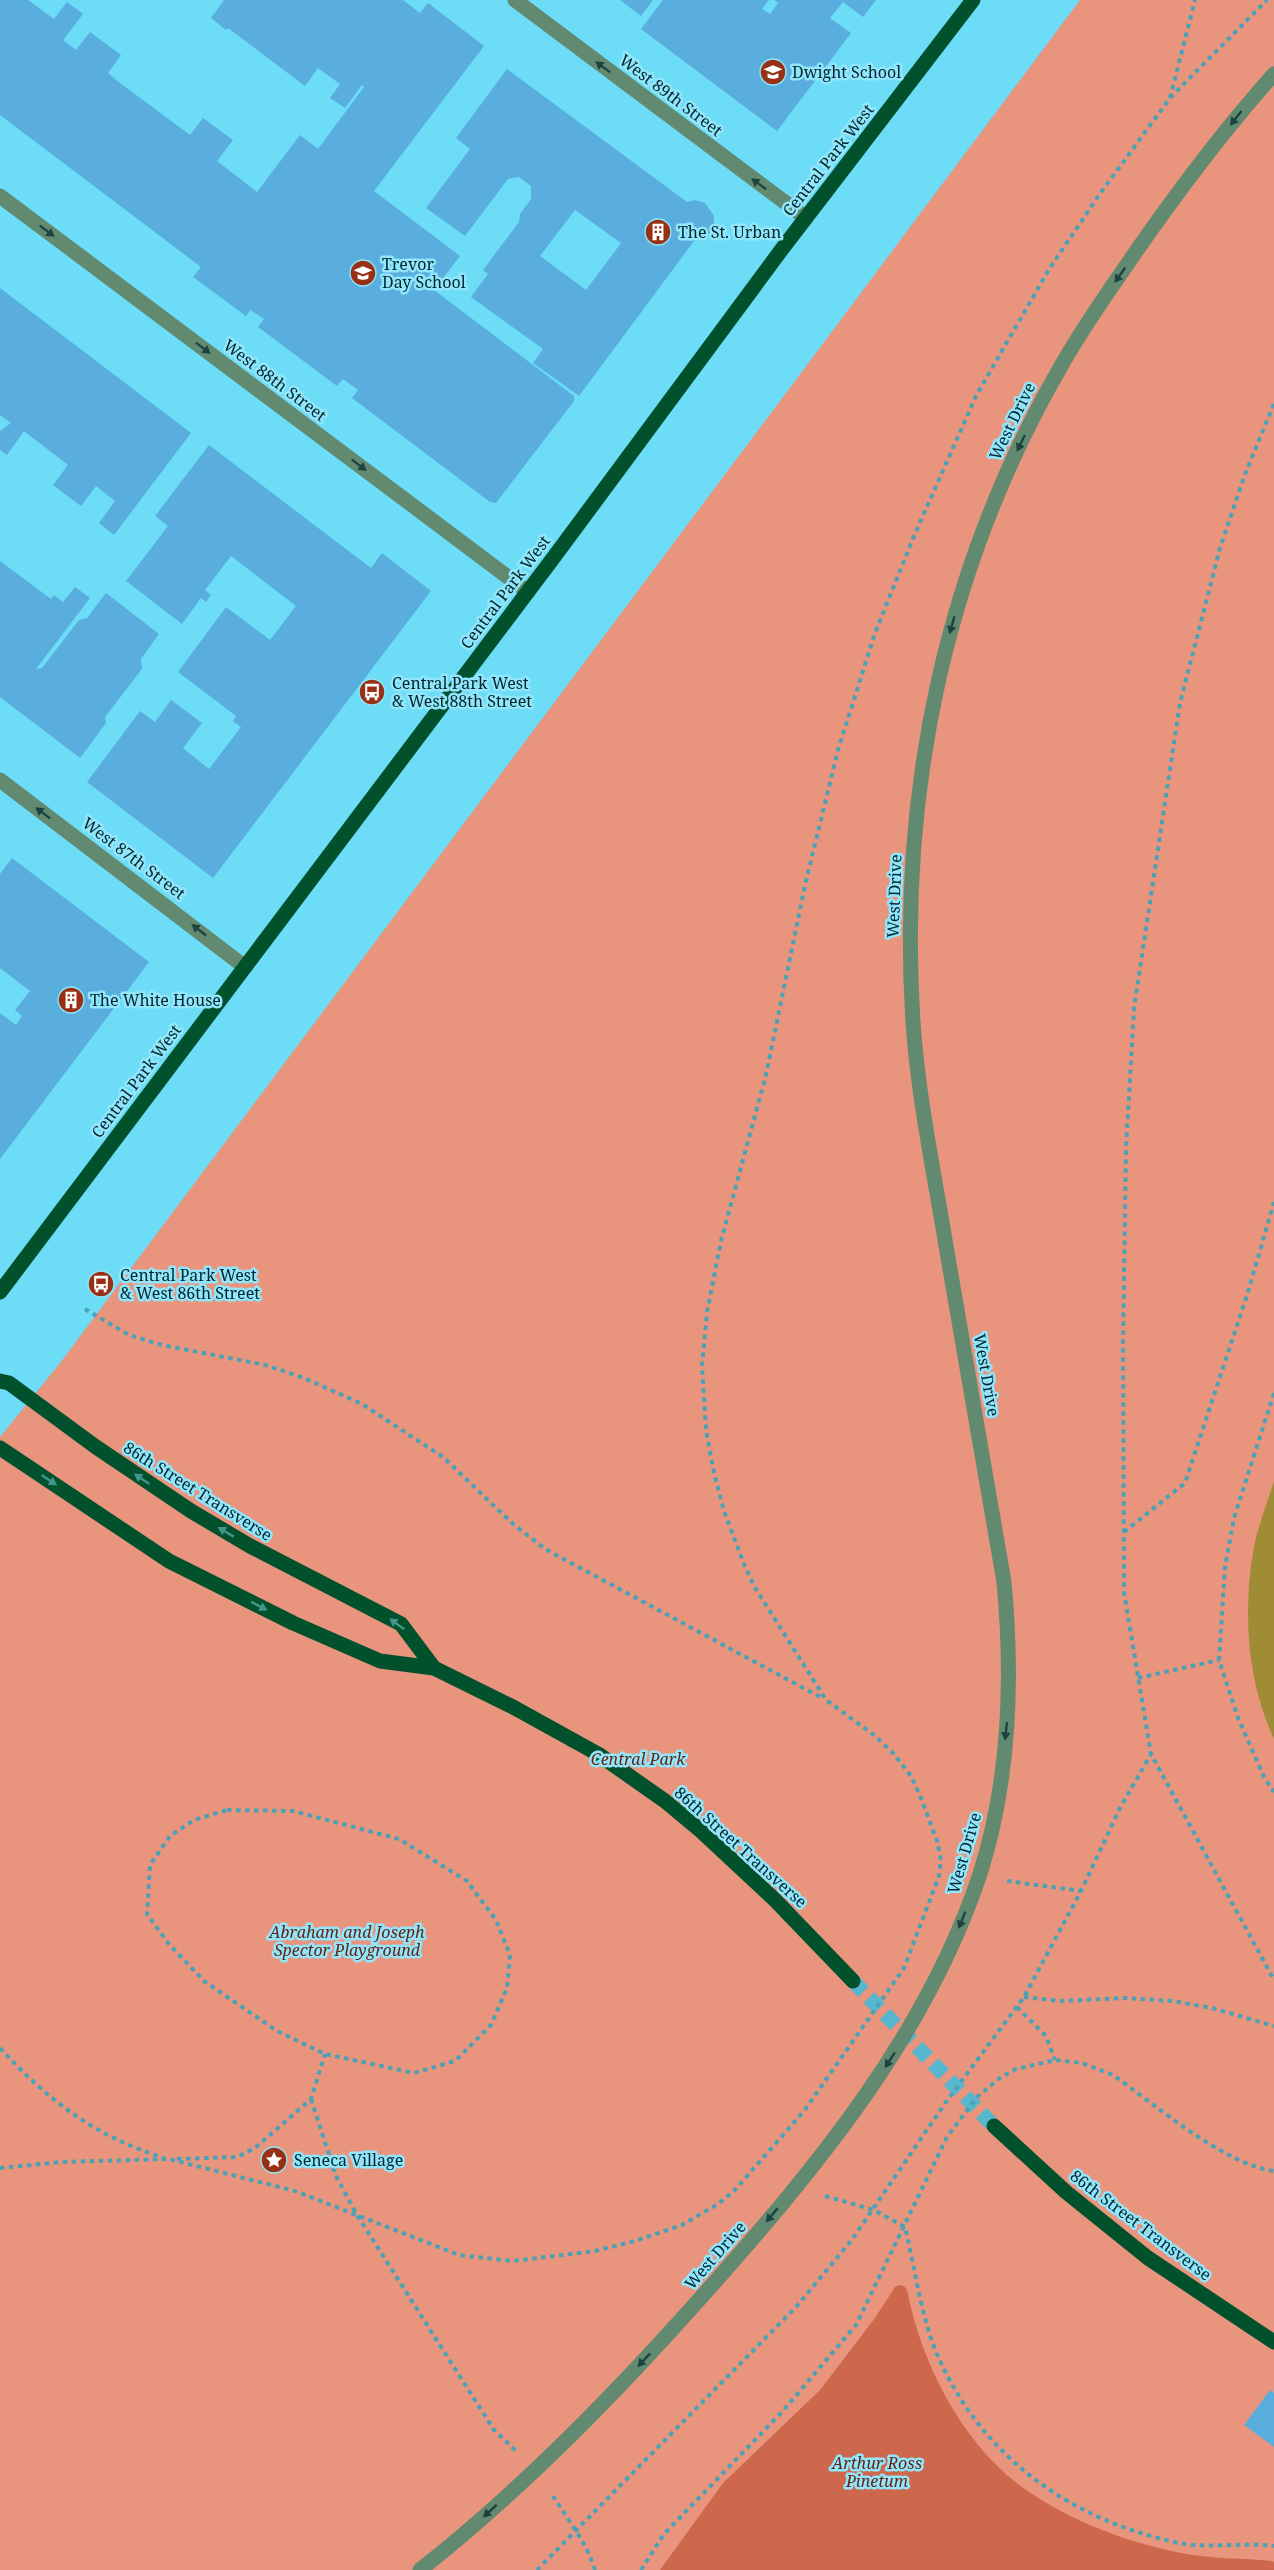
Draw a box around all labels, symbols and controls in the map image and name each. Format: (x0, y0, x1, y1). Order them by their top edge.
street label: West 89th Street (615, 49, 727, 141)
school or university icon: Dwight School (758, 57, 788, 87)
one-way arrow (595, 61, 610, 73)
place label: Dwight School (792, 61, 901, 83)
street label: Central Park West (777, 99, 879, 221)
one-way arrow (1230, 111, 1242, 126)
one-way arrow (751, 178, 767, 190)
building icon: The St. Urban (643, 217, 673, 247)
place label: The St. Urban (678, 221, 781, 243)
one-way arrow (38, 225, 54, 237)
place label: Trevor Day School (382, 253, 466, 293)
school or university icon: Trevor Day School (348, 258, 378, 288)
one-way arrow (1115, 267, 1126, 283)
street label: West 88th Street (219, 334, 331, 426)
one-way arrow (195, 342, 210, 354)
street label: West Drive (984, 379, 1040, 463)
one-way arrow (1016, 434, 1026, 451)
one-way arrow (351, 459, 366, 471)
street label: Central Park West (455, 531, 555, 653)
one-way arrow (947, 616, 957, 634)
place label: Central Park West & West 88th Street (392, 672, 532, 712)
bus stop icon: Central Park West & West 88th Street (357, 677, 387, 707)
one-way arrow (36, 807, 52, 819)
street label: West 87th Street (78, 812, 190, 904)
street label: West Drive (882, 854, 906, 938)
one-way arrow (191, 924, 207, 937)
building icon: The White House (56, 985, 86, 1015)
place label: The White House (90, 989, 221, 1011)
street label: Central Park West (86, 1020, 186, 1142)
place label: Central Park West & West 86th Street (120, 1264, 260, 1304)
bus stop icon: Central Park West & West 86th Street (86, 1269, 116, 1299)
street label: West Drive (969, 1332, 1005, 1418)
street label: 86th Street Transverse (120, 1436, 276, 1546)
one-way arrow (134, 1474, 150, 1485)
one-way arrow (40, 1475, 57, 1486)
one-way arrow (217, 1527, 234, 1537)
one-way arrow (251, 1601, 268, 1610)
one-way arrow (389, 1618, 405, 1630)
one-way arrow (1002, 1722, 1011, 1741)
park label: Central Park (591, 1748, 686, 1770)
street label: 86th Street Transverse (670, 1781, 812, 1913)
street label: West Drive (942, 1810, 986, 1896)
one-way arrow (957, 1912, 967, 1930)
park label: Abraham and Joseph Spector Playground (268, 1921, 425, 1961)
one-way arrow (885, 2052, 896, 2068)
place icon: Seneca Village (259, 2145, 289, 2175)
place label: Seneca Village (294, 2149, 403, 2171)
street label: 86th Street Transverse (1066, 2165, 1216, 2285)
one-way arrow (767, 2208, 779, 2223)
street label: West Drive (679, 2216, 751, 2294)
one-way arrow (638, 2352, 651, 2367)
park label: Arthur Ross Pinetum (831, 2452, 922, 2492)
one-way arrow (483, 2504, 498, 2518)

